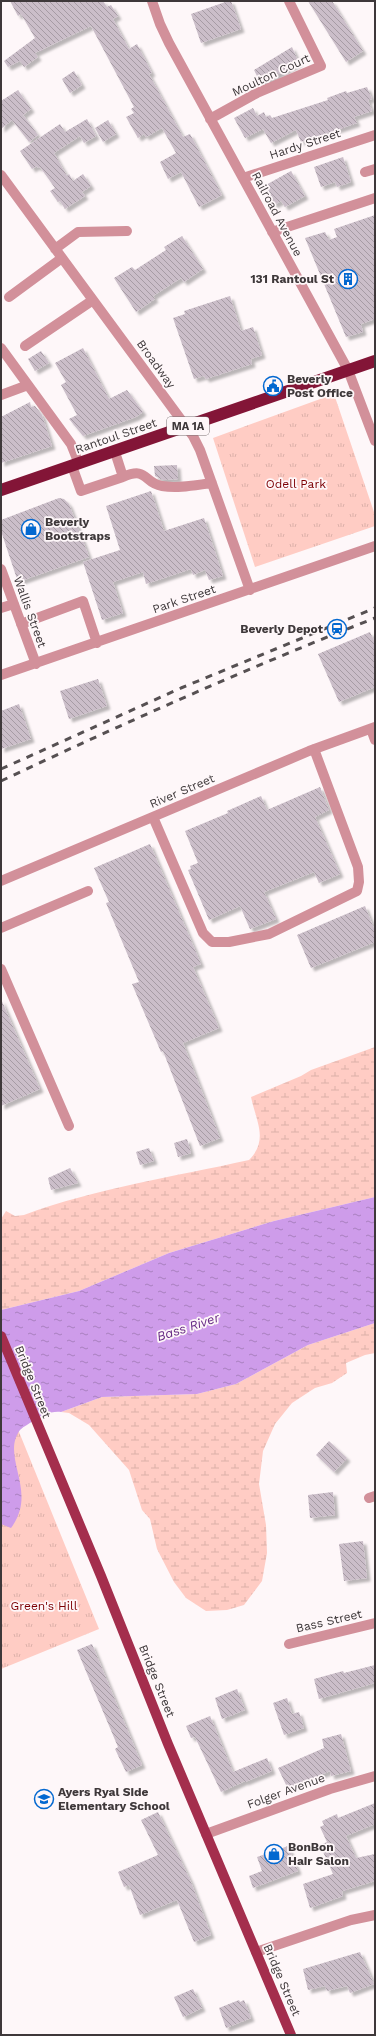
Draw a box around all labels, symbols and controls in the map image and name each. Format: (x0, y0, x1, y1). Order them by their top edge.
street label: Moulton Court (230, 51, 312, 99)
street label: Hardy Street (268, 126, 342, 162)
street label: Railroad Avenue (249, 169, 305, 259)
building icon: 131 Rantoul St (337, 268, 359, 290)
place label: 131 Rantoul St (250, 272, 335, 286)
street label: Broadway (134, 337, 179, 392)
place label: Beverly Post Office (287, 372, 353, 400)
public building icon: Beverly Post Office (262, 375, 284, 397)
street label: Rantoul Street (73, 416, 159, 456)
road number: MA 1A (167, 417, 209, 435)
park label: Odell Park (266, 477, 326, 491)
place label: Beverly Bootstraps (45, 515, 111, 543)
shop icon: Beverly Bootstraps (20, 518, 42, 540)
street label: Wallis Street (11, 574, 49, 650)
street label: Park Street (151, 582, 217, 616)
station icon: Beverly Depot (326, 618, 348, 640)
place label: Beverly Depot (240, 622, 324, 636)
street label: River Street (147, 771, 217, 811)
water label: Bass River (155, 1310, 222, 1344)
street label: Bridge Street (12, 1344, 54, 1420)
park label: Green's Hill (11, 1599, 78, 1613)
street label: Bass Street (295, 1607, 363, 1635)
street label: Bridge Street (136, 1643, 178, 1719)
street label: Folger Avenue (245, 1770, 327, 1812)
place label: Ayers Ryal Side Elementary School (58, 1785, 170, 1813)
school or university icon: Ayers Ryal Side Elementary School (33, 1788, 55, 1810)
place label: BonBon Hair Salon (288, 1840, 349, 1868)
shop icon: BonBon Hair Salon (263, 1843, 285, 1865)
street label: Bridge Street (261, 1942, 303, 2018)

